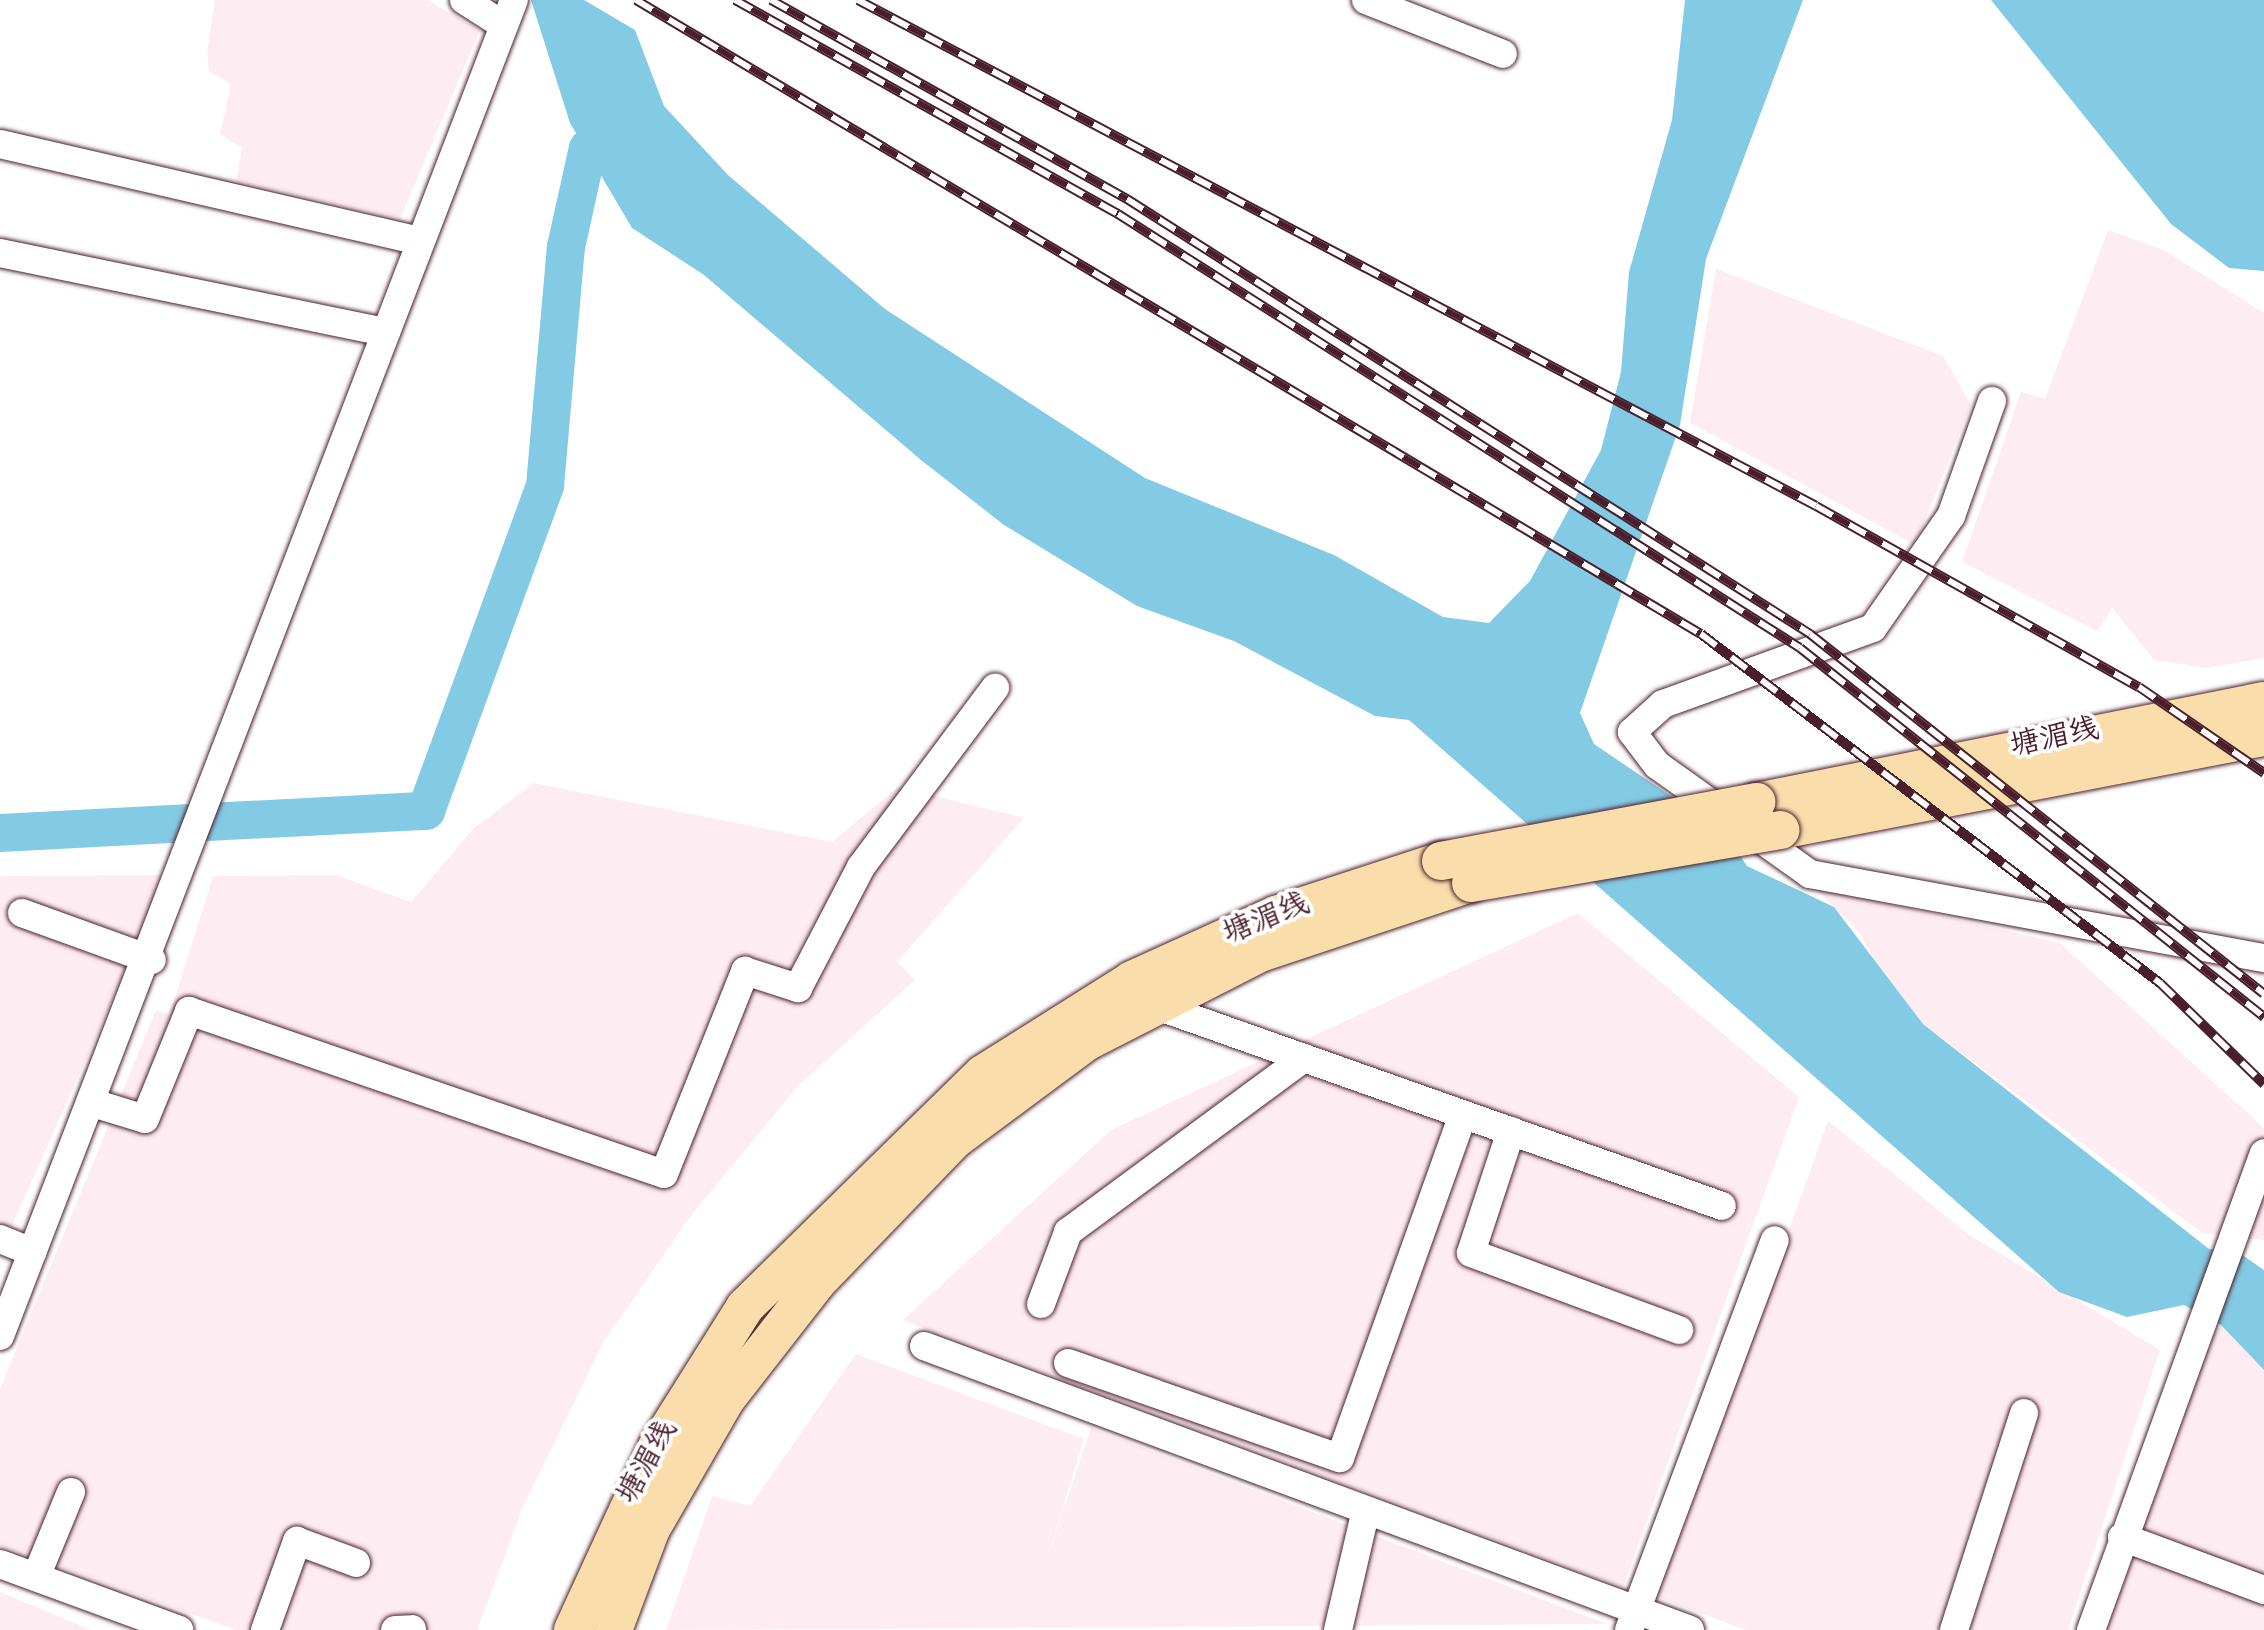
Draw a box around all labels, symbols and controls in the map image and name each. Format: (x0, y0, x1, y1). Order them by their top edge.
street label: 塘湄线 (2007, 714, 2103, 768)
street label: 塘湄线 (1219, 888, 1315, 956)
street label: 塘湄线 (612, 1416, 688, 1512)

